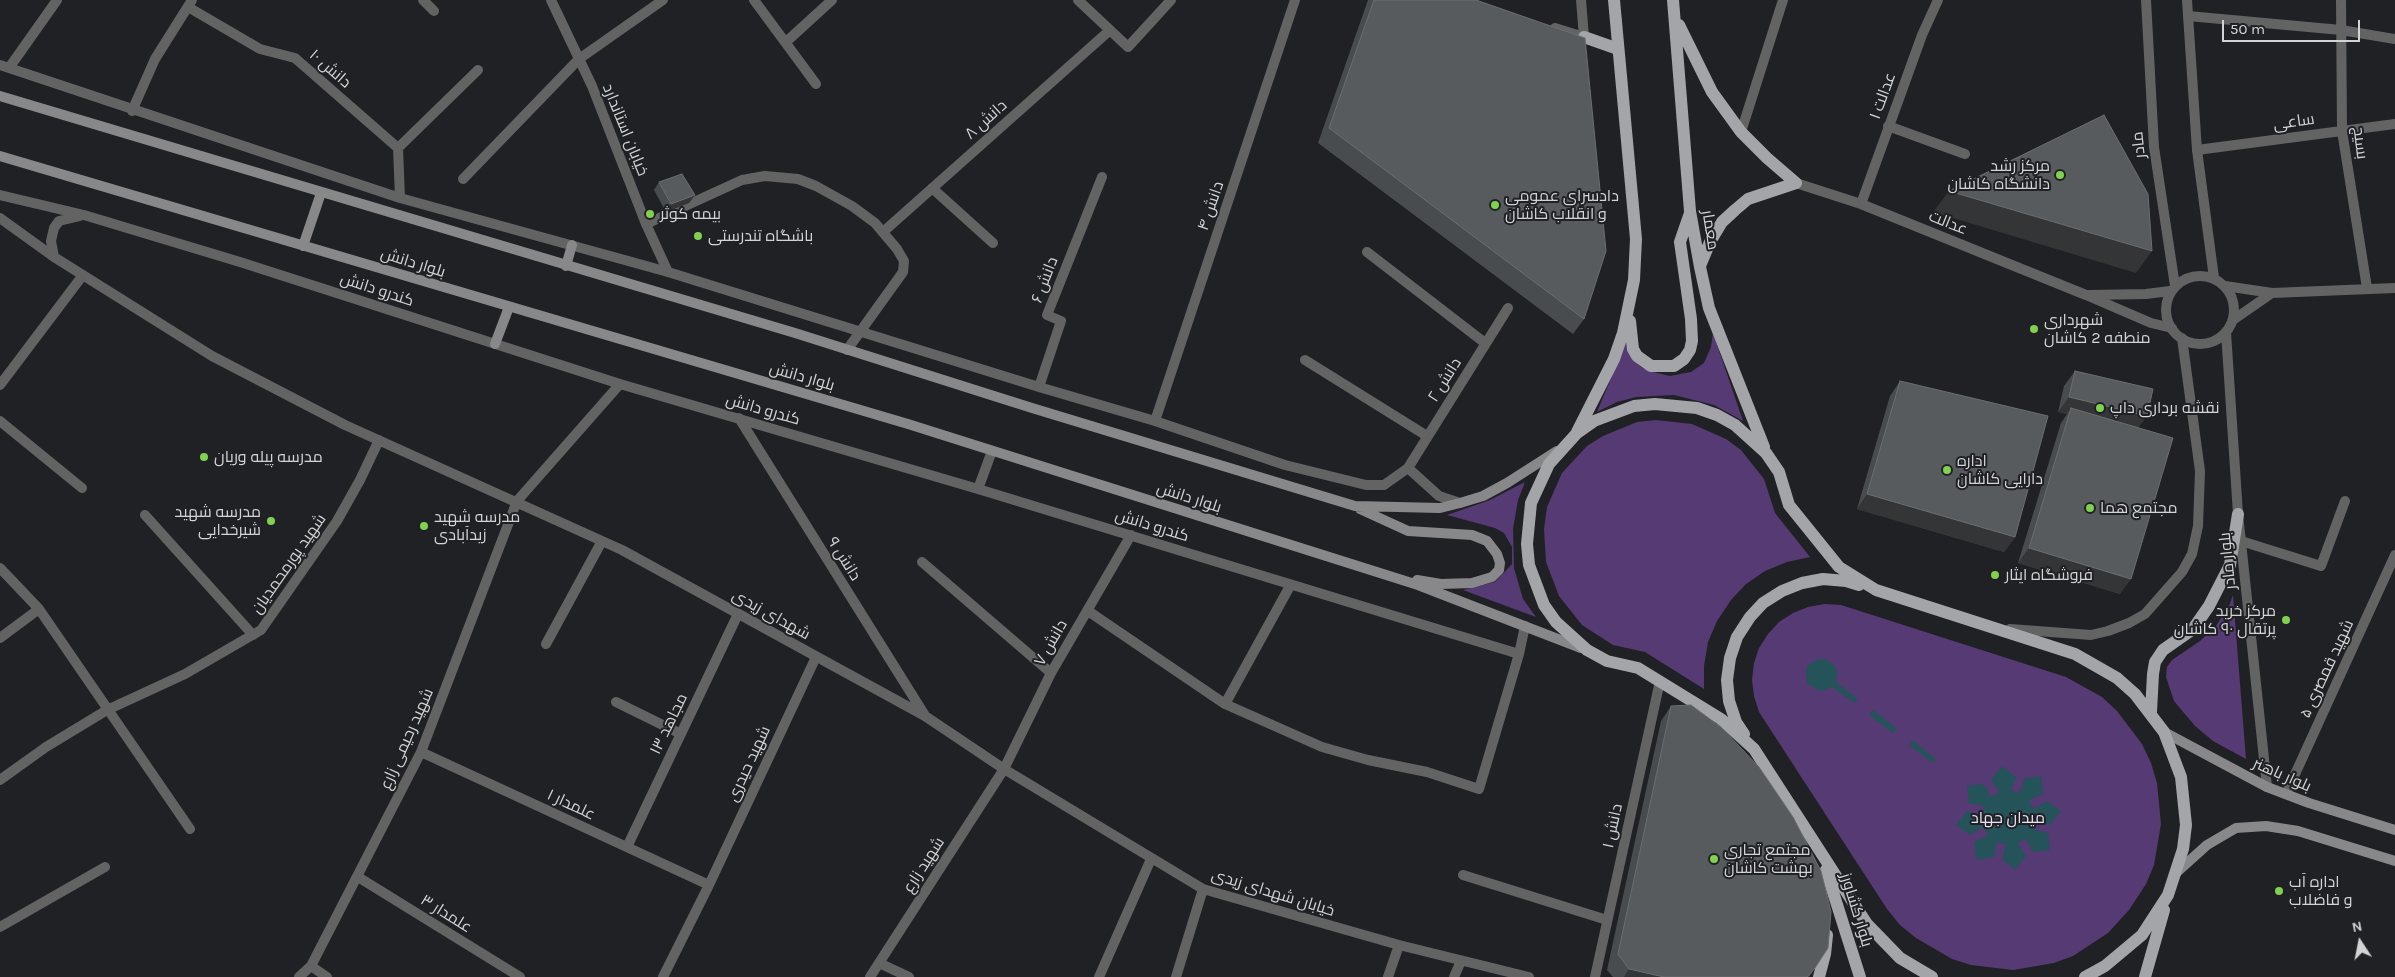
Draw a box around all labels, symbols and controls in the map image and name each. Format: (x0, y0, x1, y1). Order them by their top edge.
scale bar (2225, 10, 2362, 42)
text: 50 m (2230, 20, 2265, 38)
street label: دانش ۱۰ (305, 46, 355, 92)
street label: عدالت ۱ (1866, 70, 1900, 122)
street label: خیابان استاندارد (598, 81, 652, 179)
street label: دانش ۸ (961, 96, 1011, 144)
street label: ساعی (2272, 110, 2316, 134)
street label: بسیج (2348, 126, 2372, 160)
street label: مادر (2128, 131, 2150, 159)
place label: مرکز رشد دانشگاه کاشان (1947, 156, 2050, 194)
marker: مرکز رشد دانشگاه کاشان (2054, 169, 2066, 181)
street label: دانش ۴ (1194, 179, 1228, 233)
place label: دادسرای عمومی و انقلاب کاشان (1505, 186, 1619, 224)
marker: دادسرای عمومی و انقلاب کاشان (1489, 199, 1501, 211)
place label: بیمه کوثر (660, 204, 721, 224)
street label: عدالت (1926, 207, 1970, 239)
marker: بیمه کوثر (644, 208, 656, 220)
street label: معمار (1697, 209, 1723, 251)
place label: باشگاه تندرستی (708, 226, 813, 246)
marker: باشگاه تندرستی (692, 230, 704, 242)
street label: بلوار دانش (378, 244, 448, 282)
street label: دانش ۶ (1027, 254, 1063, 306)
street label: کندرو دانش (338, 269, 416, 311)
place label: شهرداری منطفه 2 کاشان (2044, 310, 2151, 348)
marker: شهرداری منطفه 2 کاشان (2028, 323, 2040, 335)
street label: دانش ۲ (1424, 354, 1466, 406)
street label: بلوار دانش (767, 359, 837, 395)
street label: کندرو دانش (724, 390, 802, 430)
place label: نقشه برداری داپ (2110, 398, 2219, 418)
marker: نقشه برداری داپ (2094, 402, 2106, 414)
place label: مدرسه پیله وریان (214, 447, 323, 467)
marker: مدرسه پیله وریان (198, 451, 210, 463)
place label: اداره دارایی کاشان (1957, 451, 2043, 489)
marker: اداره دارایی کاشان (1941, 464, 1953, 476)
street label: بلوار دانش (1154, 479, 1224, 517)
place label: مجتمع هما (2100, 498, 2178, 518)
place label: مدرسه شهید شیرخدایی (175, 502, 261, 540)
marker: مجتمع هما (2084, 502, 2096, 514)
street label: کندرو دانش (1113, 506, 1191, 546)
place label: مدرسه شهید زیدآبادی (434, 507, 520, 545)
street label: شهید پورمحمدیان (247, 510, 331, 618)
marker: مدرسه شهید شیرخدایی (265, 515, 277, 527)
marker: مدرسه شهید زیدآبادی (418, 520, 430, 532)
street label: بلوار مادر (2215, 531, 2241, 591)
street label: دانش ۹ (823, 533, 865, 585)
place label: فروشگاه ایثار (2005, 565, 2093, 585)
marker: فروشگاه ایثار (1989, 569, 2001, 581)
street label: شهدای زیدی (729, 586, 813, 644)
place label: مرکز خرید پرتقال ۹۰ کاشان (2174, 601, 2276, 639)
marker: مرکز خرید پرتقال ۹۰ کاشان (2280, 614, 2292, 626)
street label: دانش ۷ (1030, 617, 1072, 669)
street label: شهید قمصری ۵ (2296, 617, 2358, 721)
street label: شهید رحیمی زارع (376, 685, 438, 793)
street label: مجاهد ۱۳ (646, 690, 692, 758)
street label: شهید حیدری (723, 723, 775, 805)
street label: بلوار باهنر (2250, 754, 2314, 796)
street label: علمدار ۱ (544, 786, 598, 824)
street label: دانش ۱ (1599, 802, 1627, 850)
park label: میدان جهاد (1971, 808, 2045, 828)
street label: شهید زارع (899, 834, 949, 896)
place label: مجتمع تجاری بهشت کاشان (1724, 840, 1813, 878)
marker: مجتمع تجاری بهشت کاشان (1708, 853, 1720, 865)
street label: خیابان شهدای زیدی (1209, 865, 1337, 921)
street label: بلوار کشاورز (1836, 871, 1876, 949)
place label: اداره آب و فاضلاب (2289, 872, 2352, 910)
marker: اداره آب و فاضلاب (2273, 885, 2285, 897)
street label: علمدار ۳ (417, 891, 475, 937)
north arrow (2335, 917, 2385, 967)
text: N (2350, 917, 2364, 936)

